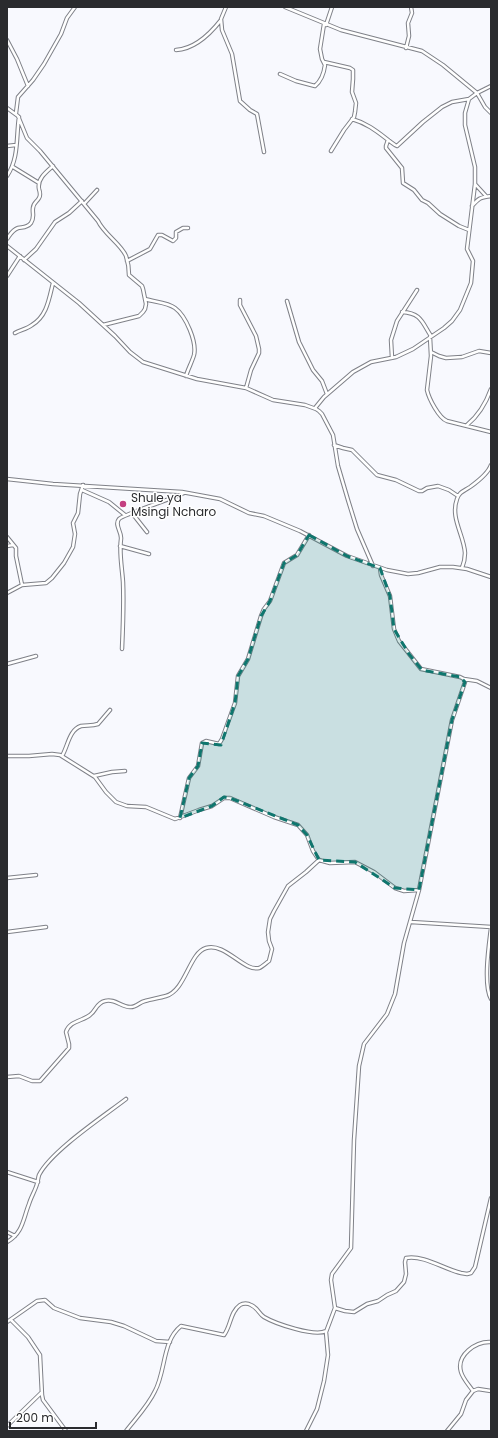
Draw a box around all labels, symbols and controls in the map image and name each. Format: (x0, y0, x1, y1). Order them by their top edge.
place label: Shule ya Msingi Ncharo (131, 489, 216, 520)
marker: Shule ya Msingi Ncharo (118, 499, 128, 509)
scale bar (10, 1404, 96, 1430)
text: 200 m (16, 1409, 54, 1426)

